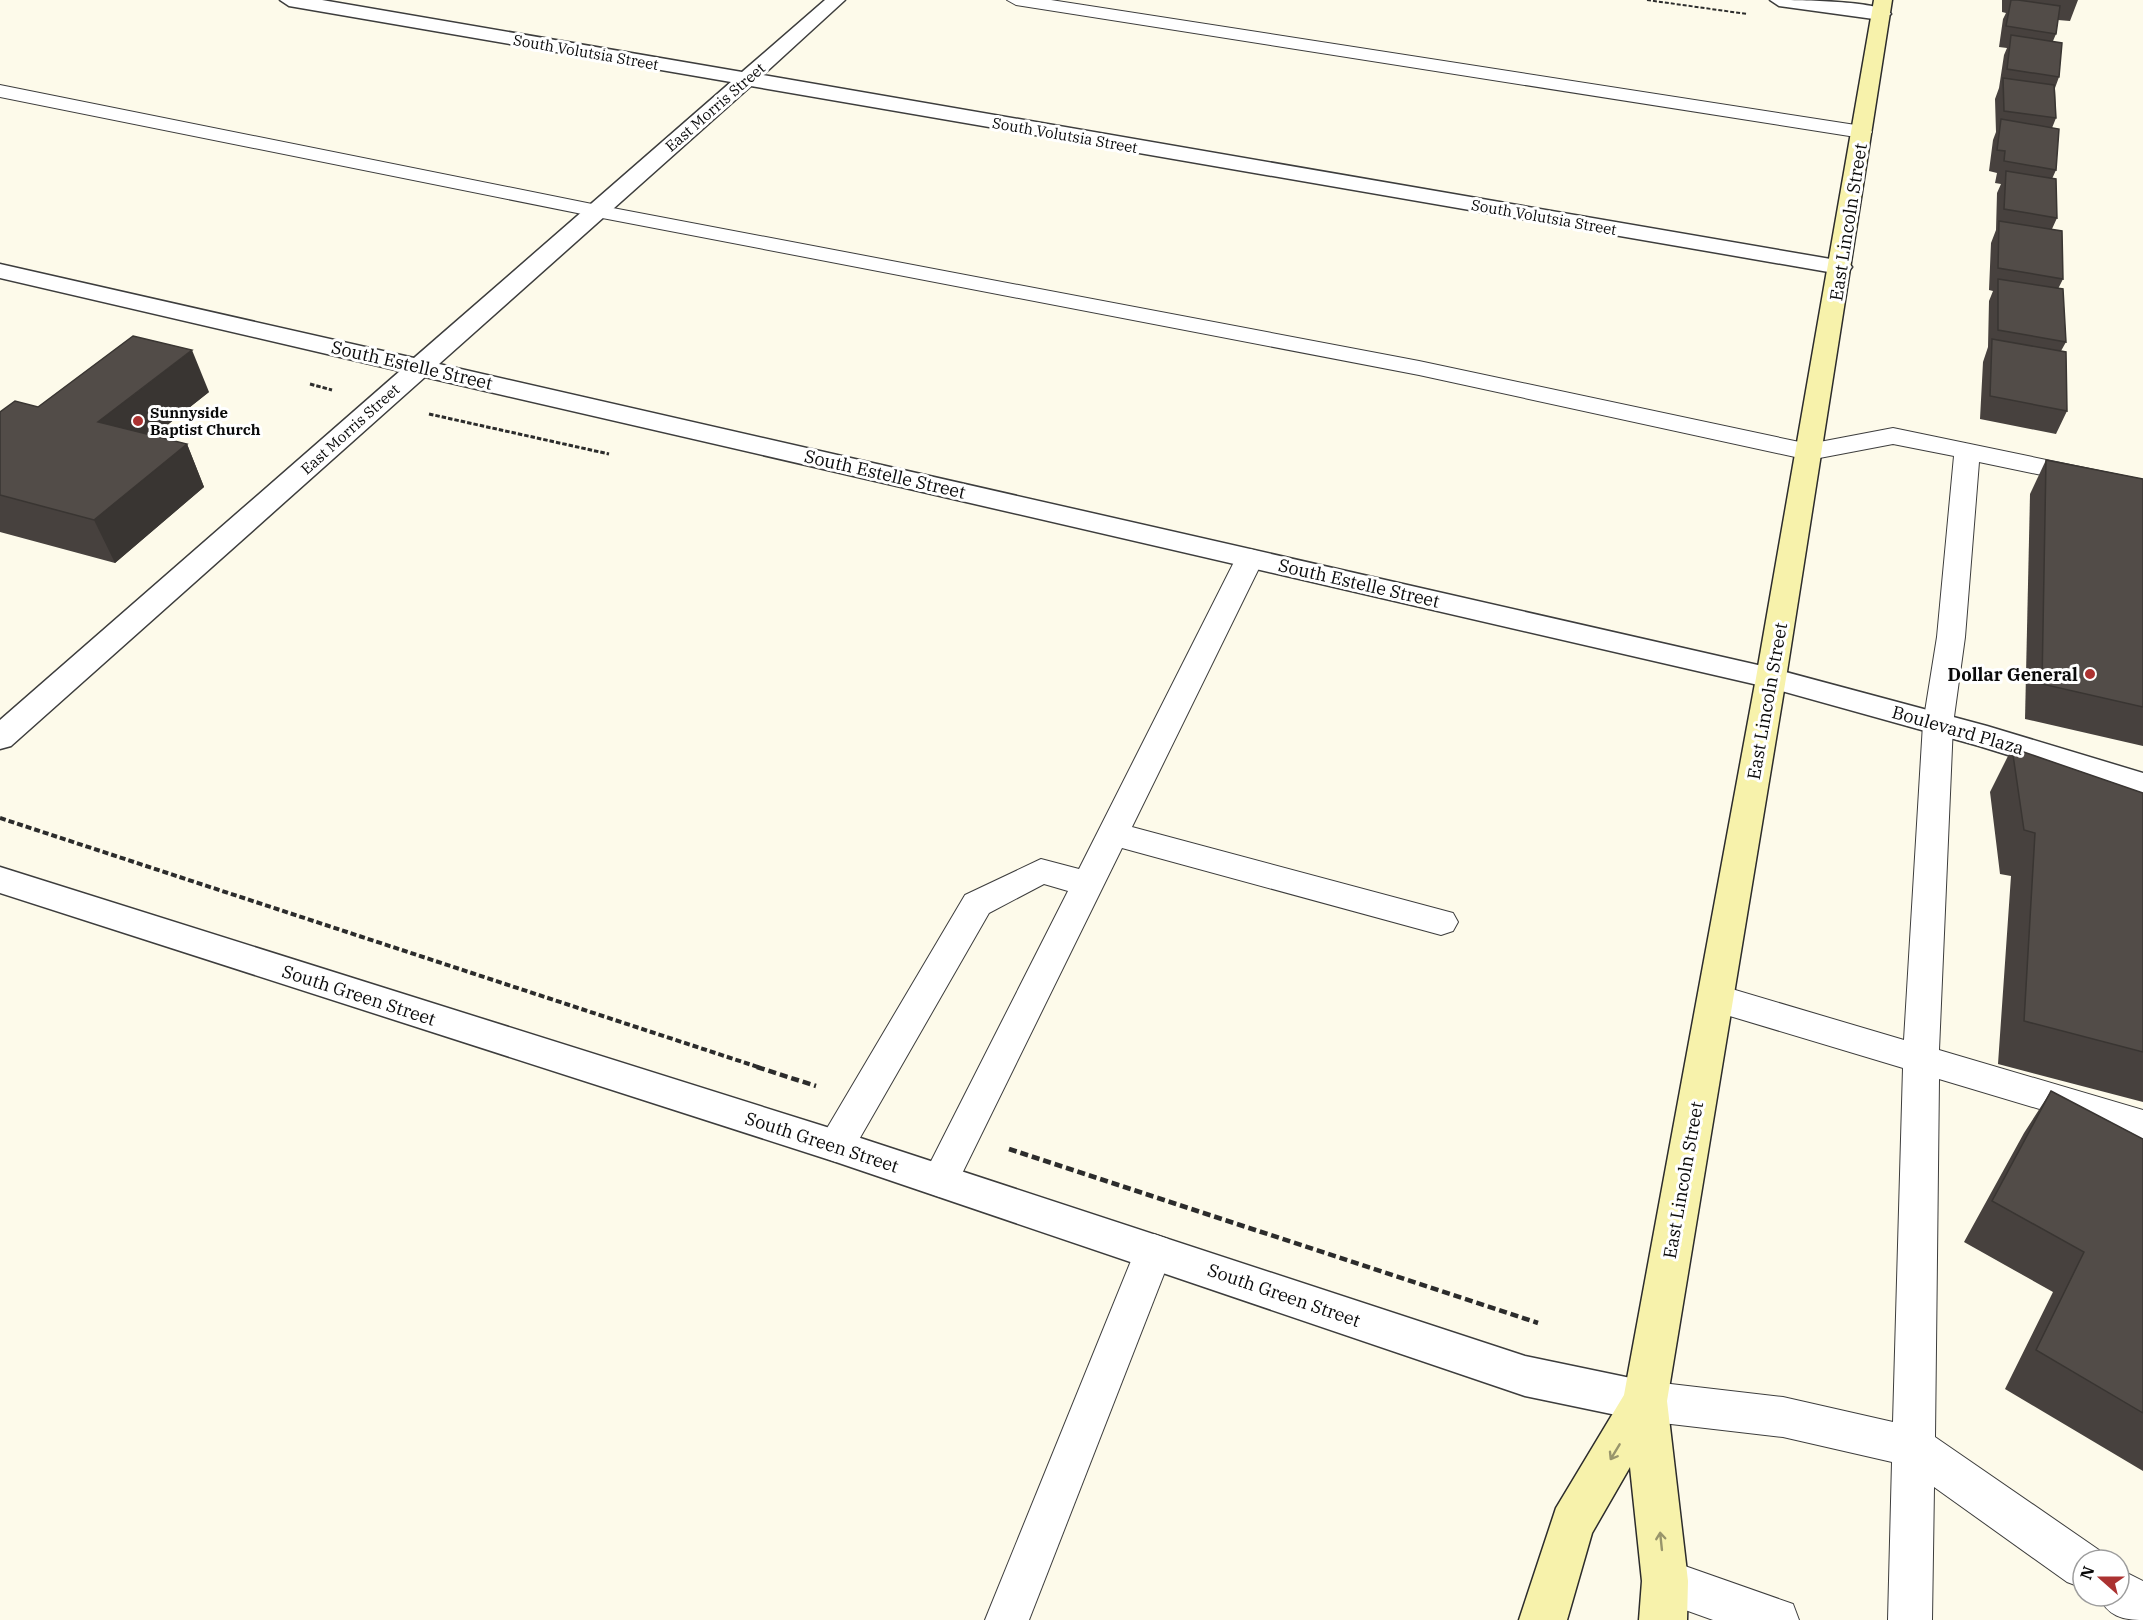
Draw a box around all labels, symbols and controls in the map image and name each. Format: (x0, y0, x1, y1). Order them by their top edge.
street label: South Volutsia Street (512, 30, 660, 74)
street label: East Morris Street (661, 58, 769, 156)
street label: South Volutsia Street (991, 113, 1139, 157)
street label: East Lincoln Street (1824, 142, 1872, 302)
street label: South Volutsia Street (1470, 195, 1618, 239)
street label: South Estelle Street (329, 335, 495, 395)
street label: East Morris Street (297, 380, 403, 478)
place label: Sunnyside Baptist Church (150, 403, 261, 439)
marker: Sunnyside Baptist Church (131, 414, 145, 428)
street label: South Estelle Street (802, 444, 968, 504)
street label: South Estelle Street (1276, 553, 1442, 613)
street label: East Lincoln Street (1742, 621, 1792, 781)
place label: Dollar General (1948, 663, 2078, 686)
marker: Dollar General (2083, 667, 2097, 681)
street label: Boulevard Plaza (1889, 700, 2027, 760)
street label: South Green Street (279, 959, 439, 1031)
street label: East Lincoln Street (1658, 1100, 1708, 1260)
street label: South Green Street (742, 1106, 902, 1178)
street label: South Green Street (1205, 1258, 1363, 1332)
one-way arrow (1609, 1443, 1621, 1460)
one-way arrow (1655, 1531, 1666, 1551)
north arrow (2071, 1548, 2131, 1608)
text: N (2075, 1563, 2099, 1582)

